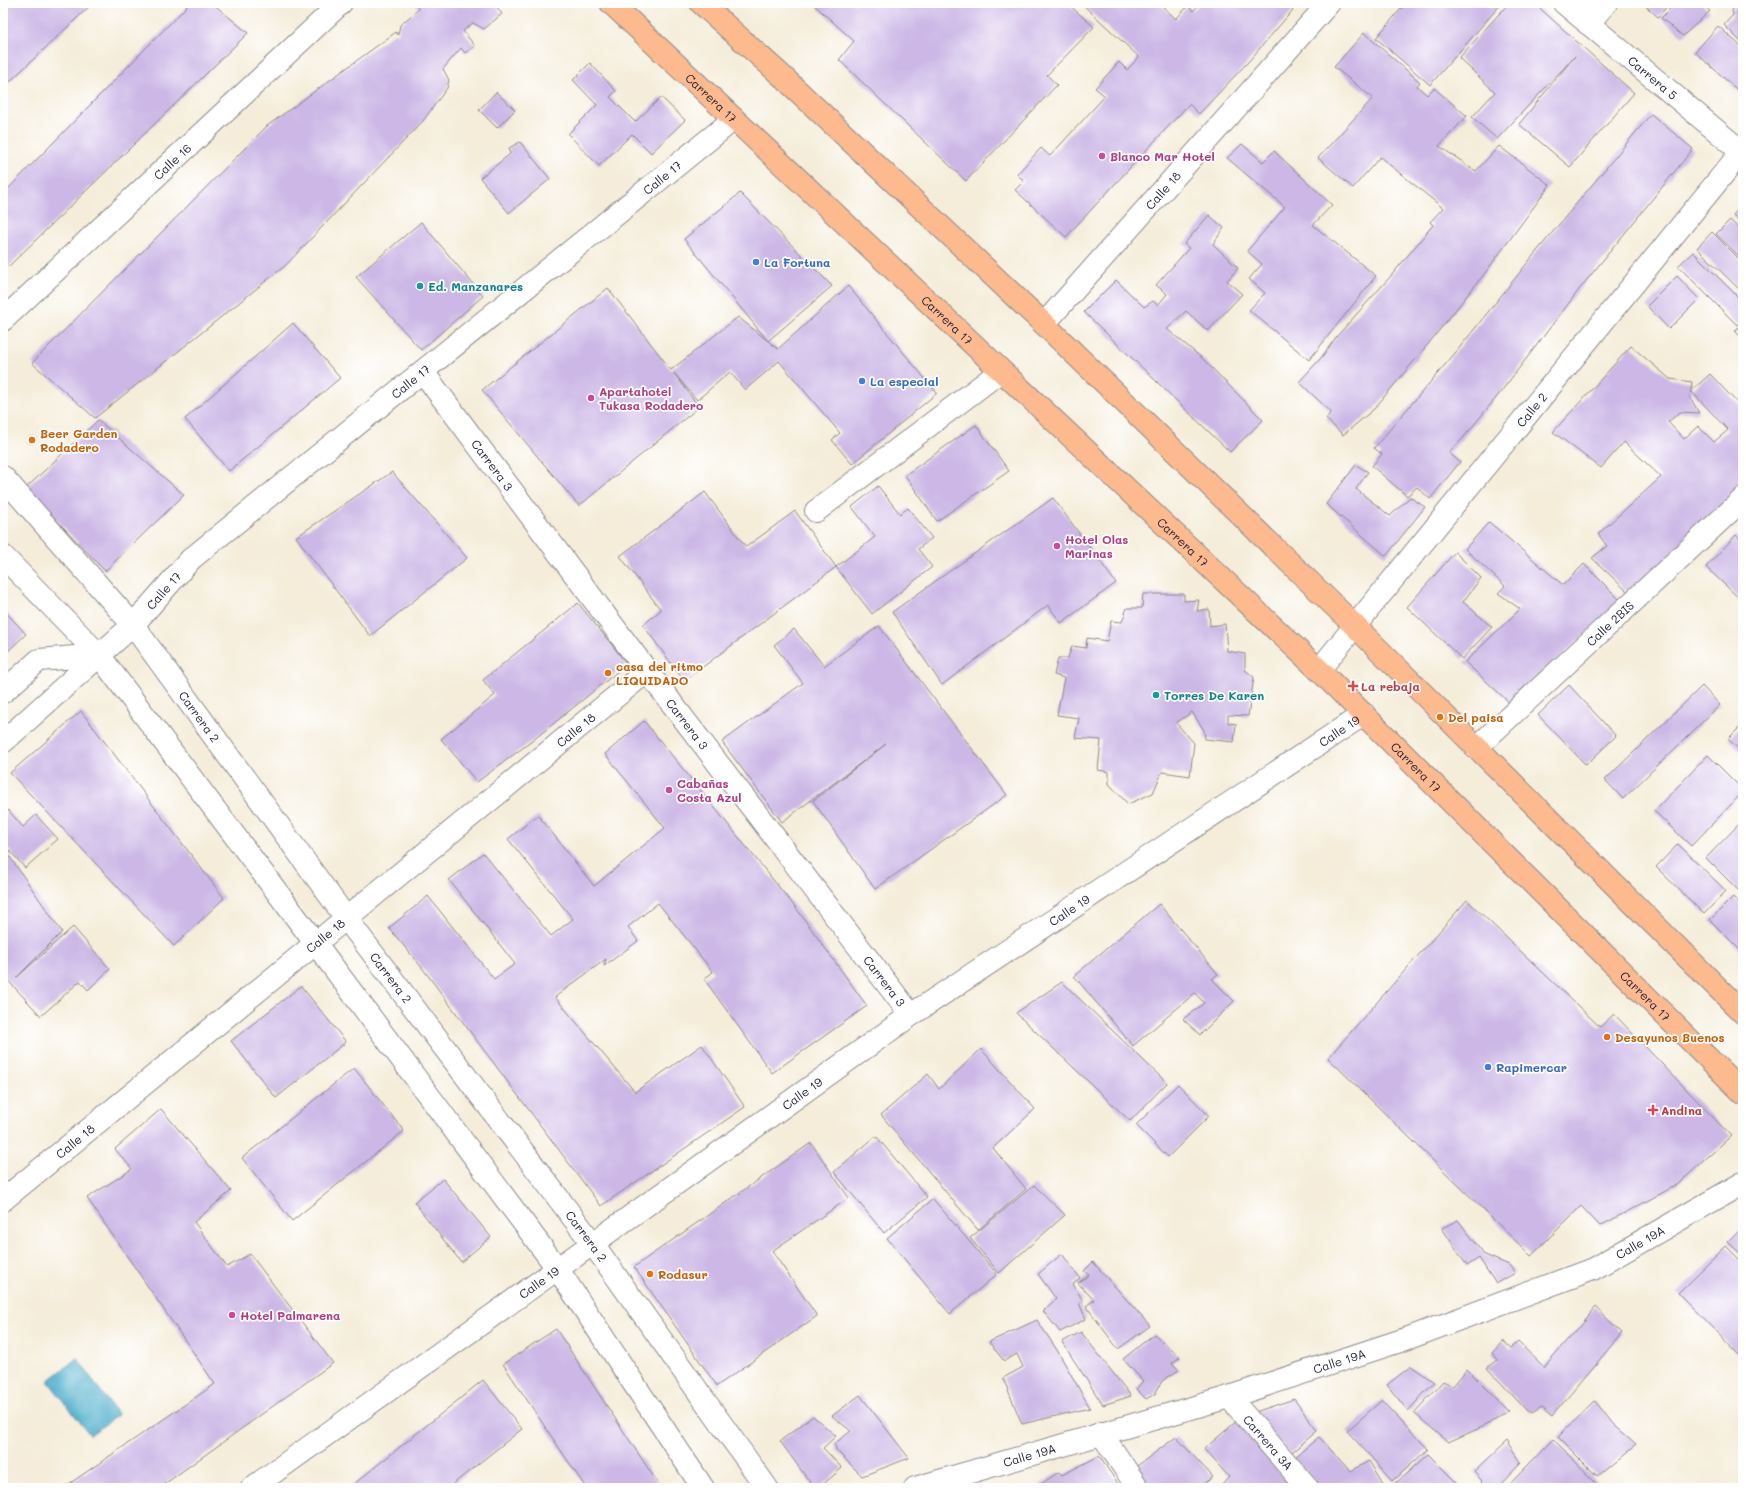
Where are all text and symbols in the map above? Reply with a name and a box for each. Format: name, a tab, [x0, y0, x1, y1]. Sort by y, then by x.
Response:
street label: Carrera 5	[1625, 52, 1681, 103]
street label: Carrera 17	[682, 70, 741, 126]
street label: Calle 16	[150, 140, 194, 183]
place label: Blanco Mar Hotel	[1110, 148, 1215, 164]
marker: Blanco Mar Hotel	[1097, 151, 1107, 161]
street label: Calle 17	[639, 157, 685, 198]
street label: Calle 18	[1142, 168, 1184, 213]
place label: La Fortuna	[764, 254, 830, 270]
marker: La Fortuna	[751, 257, 761, 267]
place label: Ed. Manzanares	[428, 278, 523, 294]
marker: Ed. Manzanares	[415, 281, 425, 291]
street label: Carrera 17	[918, 292, 977, 348]
street label: Calle 17	[388, 361, 433, 402]
place label: La especial	[870, 373, 938, 389]
marker: La especial	[857, 376, 867, 386]
place label: Apartahotel Tukasa Rodadero	[599, 383, 703, 413]
street label: Calle 2	[1512, 389, 1550, 430]
marker: Apartahotel Tukasa Rodadero	[586, 393, 596, 403]
place label: Beer Garden Rodadero	[40, 425, 118, 455]
marker: Beer Garden Rodadero	[27, 435, 37, 445]
street label: Carrera 3	[468, 436, 517, 494]
street label: Carrera 17	[1154, 514, 1212, 570]
place label: Hotel Olas Marinas	[1065, 531, 1128, 561]
marker: Hotel Olas Marinas	[1052, 541, 1062, 551]
street label: Calle 17	[142, 568, 185, 613]
street label: Calle 2BIS	[1583, 597, 1637, 649]
place label: casa del ritmo LIQUIDADO	[616, 658, 703, 688]
marker: casa del ritmo LIQUIDADO	[603, 668, 613, 678]
place label: La rebaja	[1361, 678, 1420, 694]
marker: La rebaja	[1348, 681, 1358, 691]
place label: Torres De Karen	[1164, 687, 1264, 703]
street label: Carrera 2	[175, 688, 223, 745]
marker: Torres De Karen	[1151, 690, 1161, 700]
street label: Carrera 3	[663, 695, 712, 752]
street label: Calle 18	[553, 709, 598, 750]
place label: Del paisa	[1448, 709, 1504, 725]
street label: Calle 19	[1315, 711, 1362, 750]
marker: Del paisa	[1435, 712, 1445, 722]
street label: Carrera 17	[1388, 738, 1445, 796]
place label: Cabañas Costa Azul	[677, 775, 742, 805]
marker: Cabañas Costa Azul	[664, 785, 674, 795]
street label: Calle 19	[1046, 891, 1093, 929]
street label: Calle 18	[302, 915, 348, 956]
street label: Carrera 2	[367, 949, 416, 1006]
street label: Carrera 3	[860, 952, 909, 1009]
street label: Carrera 17	[1617, 967, 1674, 1025]
place label: Desayunos Buenos	[1615, 1029, 1724, 1045]
marker: Desayunos Buenos	[1602, 1032, 1612, 1042]
place label: Rapimercar	[1496, 1059, 1567, 1075]
marker: Rapimercar	[1483, 1062, 1493, 1072]
street label: Calle 19	[779, 1073, 825, 1113]
place label: Andina	[1661, 1102, 1702, 1118]
marker: Andina	[1648, 1105, 1658, 1115]
street label: Calle 18	[52, 1120, 98, 1162]
street label: Carrera 2	[562, 1207, 611, 1265]
street label: Calle 19A	[1613, 1222, 1667, 1262]
street label: Calle 19	[515, 1262, 562, 1302]
place label: Rodasur	[658, 1266, 708, 1282]
marker: Rodasur	[645, 1269, 655, 1279]
place label: Hotel Palmarena	[240, 1307, 340, 1323]
marker: Hotel Palmarena	[227, 1310, 237, 1320]
street label: Calle 19A	[1311, 1345, 1368, 1377]
street label: Carrera 3A	[1240, 1411, 1297, 1473]
street label: Calle 19A	[1001, 1440, 1058, 1470]

